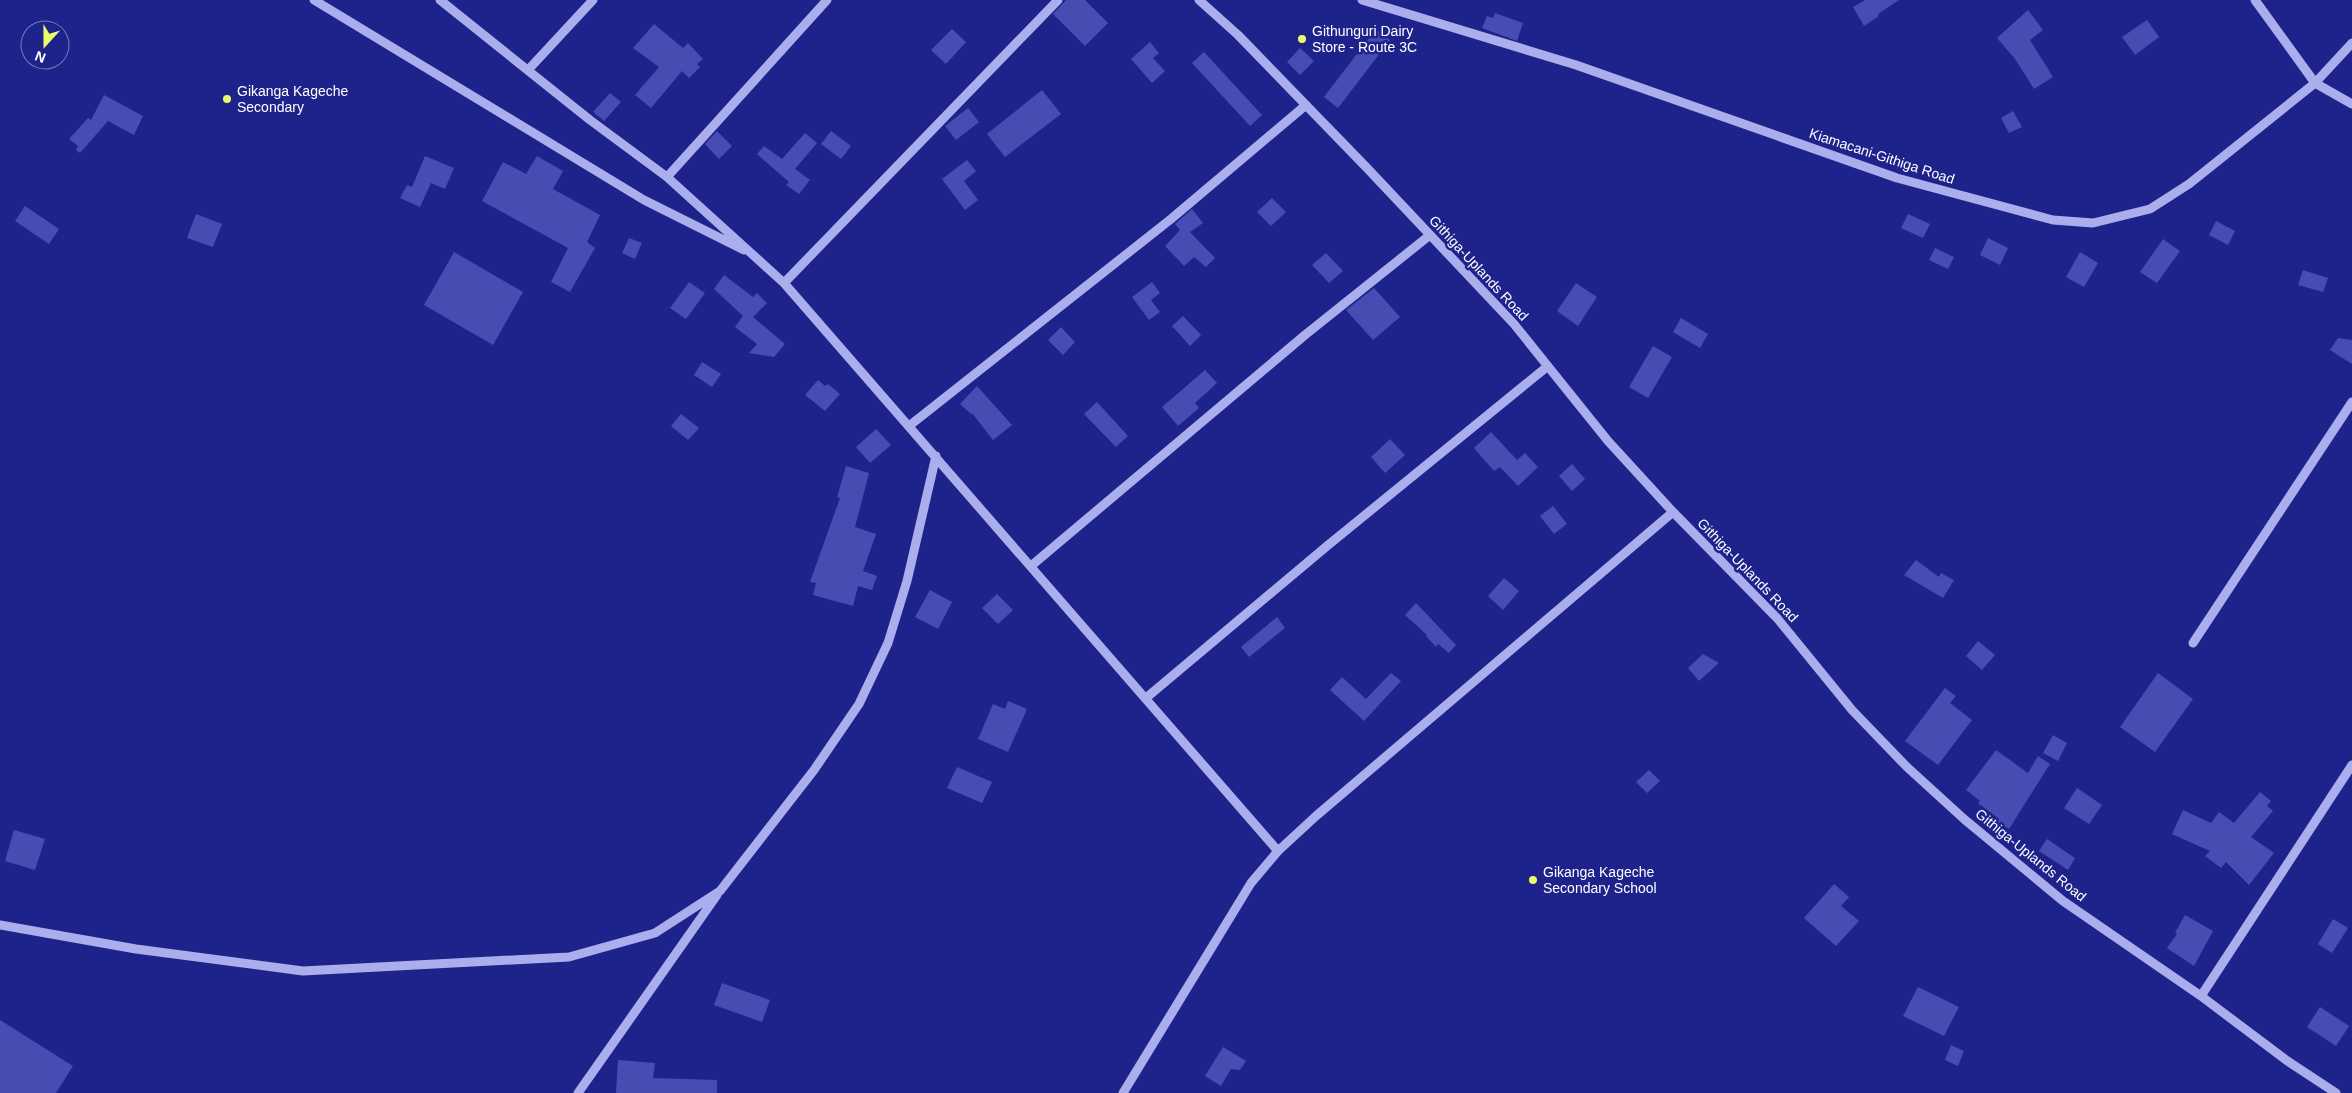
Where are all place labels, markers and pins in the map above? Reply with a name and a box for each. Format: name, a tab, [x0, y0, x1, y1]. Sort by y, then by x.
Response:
place label: Githunguri Dairy Store - Route 3C	[1312, 23, 1417, 55]
marker: Githunguri Dairy Store - Route 3C	[1296, 33, 1308, 45]
place label: Gikanga Kageche Secondary	[237, 83, 349, 115]
marker: Gikanga Kageche Secondary	[221, 93, 233, 105]
place label: Gikanga Kageche Secondary School	[1543, 864, 1657, 896]
marker: Gikanga Kageche Secondary School	[1527, 874, 1539, 886]

